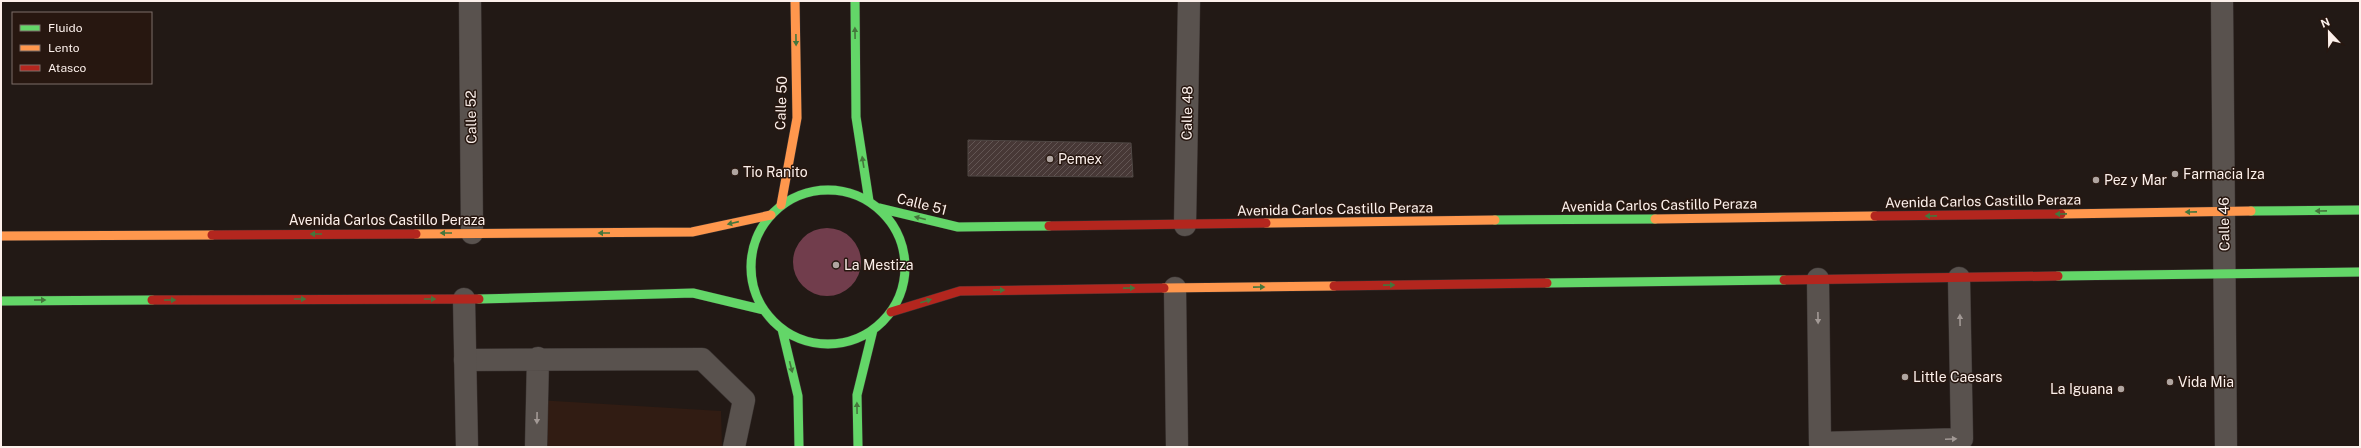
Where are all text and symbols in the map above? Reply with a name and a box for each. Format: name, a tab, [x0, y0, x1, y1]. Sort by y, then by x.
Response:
legend	[12, 12, 152, 84]
north arrow	[2309, 12, 2349, 52]
text: N	[2319, 16, 2331, 30]
text: Fluido	[48, 21, 83, 35]
one-way arrow	[852, 26, 858, 39]
one-way arrow	[793, 34, 799, 47]
text: Lento	[48, 41, 80, 55]
text: Atasco	[48, 61, 87, 75]
street label: Calle 50	[772, 76, 790, 130]
street label: Calle 48	[1179, 86, 1195, 140]
street label: Calle 52	[463, 90, 479, 144]
place label: Pemex	[1058, 151, 1102, 167]
marker: Pemex	[1045, 154, 1055, 164]
one-way arrow	[860, 156, 866, 168]
place label: Tio Ranito	[743, 164, 808, 180]
place label: Farmacia Iza	[2183, 166, 2265, 182]
marker: Tio Ranito	[730, 167, 740, 177]
marker: Farmacia Iza	[2170, 169, 2180, 179]
place label: Pez y Mar	[2104, 172, 2167, 188]
marker: Pez y Mar	[2091, 175, 2101, 185]
street label: Calle 51	[895, 190, 949, 218]
street label: Avenida Carlos Castillo Peraza	[1885, 191, 2081, 211]
street label: Avenida Carlos Castillo Peraza	[1561, 195, 1757, 215]
street label: Calle 46	[2216, 197, 2232, 251]
street label: Avenida Carlos Castillo Peraza	[1237, 199, 1433, 219]
one-way arrow	[2314, 208, 2327, 214]
one-way arrow	[2184, 209, 2197, 215]
one-way arrow	[2054, 211, 2067, 217]
street label: Avenida Carlos Castillo Peraza	[289, 212, 485, 228]
one-way arrow	[1925, 212, 1937, 219]
one-way arrow	[914, 215, 926, 221]
one-way arrow	[727, 221, 739, 227]
one-way arrow	[439, 230, 452, 236]
one-way arrow	[597, 230, 610, 236]
one-way arrow	[309, 231, 322, 237]
place label: La Mestiza	[844, 257, 914, 273]
marker: La Mestiza	[831, 260, 841, 270]
one-way arrow	[1383, 282, 1396, 288]
one-way arrow	[1253, 283, 1265, 290]
one-way arrow	[1123, 285, 1136, 291]
one-way arrow	[993, 287, 1006, 293]
one-way arrow	[294, 296, 307, 302]
one-way arrow	[424, 296, 437, 302]
one-way arrow	[34, 297, 46, 304]
one-way arrow	[164, 297, 177, 303]
one-way arrow	[920, 298, 932, 304]
one-way arrow	[1815, 312, 1821, 325]
one-way arrow	[1957, 313, 1963, 326]
one-way arrow	[789, 361, 795, 373]
place label: Little Caesars	[1913, 369, 2002, 385]
marker: Little Caesars	[1900, 372, 1910, 382]
place label: Vida Mia	[2178, 374, 2234, 390]
marker: Vida Mia	[2165, 377, 2175, 387]
place label: La Iguana	[2050, 381, 2113, 397]
marker: La Iguana	[2116, 384, 2126, 394]
one-way arrow	[854, 401, 860, 414]
one-way arrow	[534, 412, 540, 425]
one-way arrow	[1945, 436, 1957, 443]

